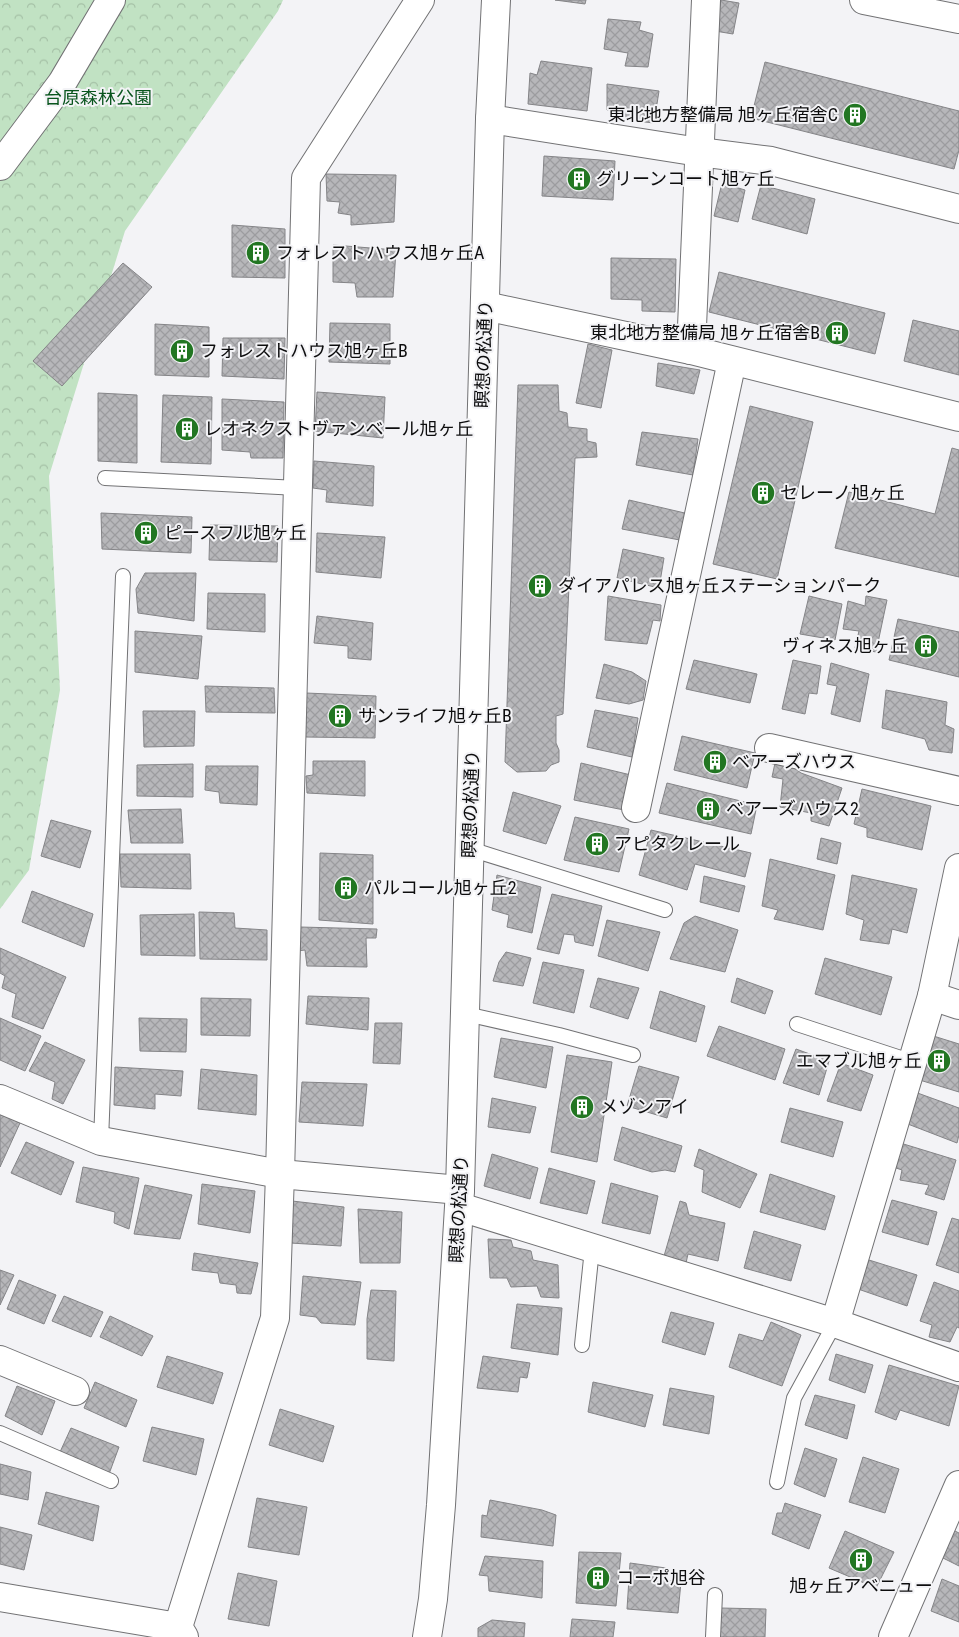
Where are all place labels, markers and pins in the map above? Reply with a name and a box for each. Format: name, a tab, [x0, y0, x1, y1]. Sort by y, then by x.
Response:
building icon: 東北地方整備局 旭ヶ丘宿舎C	[842, 102, 868, 128]
place label: 東北地方整備局 旭ヶ丘宿舎C	[608, 104, 838, 125]
building icon: グリーンコート旭ヶ丘	[566, 166, 592, 192]
place label: グリーンコート旭ヶ丘	[596, 168, 775, 189]
building icon: フォレストハウス旭ヶ丘A	[245, 240, 271, 266]
place label: フォレストハウス旭ヶ丘A	[276, 242, 485, 263]
building icon: 東北地方整備局 旭ヶ丘宿舎B	[824, 320, 850, 346]
place label: 東北地方整備局 旭ヶ丘宿舎B	[590, 322, 820, 343]
building icon: フォレストハウス旭ヶ丘B	[169, 338, 195, 364]
place label: フォレストハウス旭ヶ丘B	[200, 340, 408, 361]
building icon: レオネクストヴァンベール旭ヶ丘	[174, 416, 200, 442]
place label: レオネクストヴァンベール旭ヶ丘	[204, 418, 473, 439]
building icon: セレーノ旭ヶ丘	[750, 480, 776, 506]
place label: セレーノ旭ヶ丘	[780, 482, 905, 503]
building icon: ピースフル旭ヶ丘	[133, 520, 159, 546]
place label: ピースフル旭ヶ丘	[164, 522, 307, 543]
building icon: ダイアパレス旭ヶ丘ステーションパーク	[527, 573, 553, 599]
place label: ダイアパレス旭ヶ丘ステーションパーク	[558, 575, 881, 596]
building icon: ヴィネス旭ヶ丘	[913, 633, 939, 659]
place label: ヴィネス旭ヶ丘	[782, 635, 908, 656]
building icon: サンライフ旭ヶ丘B	[327, 703, 353, 729]
place label: サンライフ旭ヶ丘B	[358, 705, 512, 726]
building icon: ベアーズハウス	[702, 749, 728, 775]
place label: ベアーズハウス	[732, 751, 856, 772]
building icon: ベアーズハウス2	[695, 796, 721, 822]
place label: ベアーズハウス2	[726, 798, 859, 819]
building icon: アピタクレール	[584, 831, 610, 857]
place label: アピタクレール	[614, 833, 740, 854]
building icon: パルコール旭ヶ丘2	[333, 875, 359, 901]
place label: パルコール旭ヶ丘2	[364, 877, 517, 898]
building icon: エマブル旭ヶ丘	[926, 1048, 952, 1074]
place label: エマブル旭ヶ丘	[796, 1050, 922, 1071]
building icon: メゾンアイ	[569, 1094, 595, 1120]
place label: メゾンアイ	[600, 1096, 689, 1117]
building icon: 旭ヶ丘アベニュー	[848, 1547, 874, 1573]
building icon: コーポ旭谷	[585, 1565, 611, 1591]
place label: コーポ旭谷	[616, 1567, 706, 1588]
place label: 旭ヶ丘アベニュー	[789, 1575, 933, 1596]

